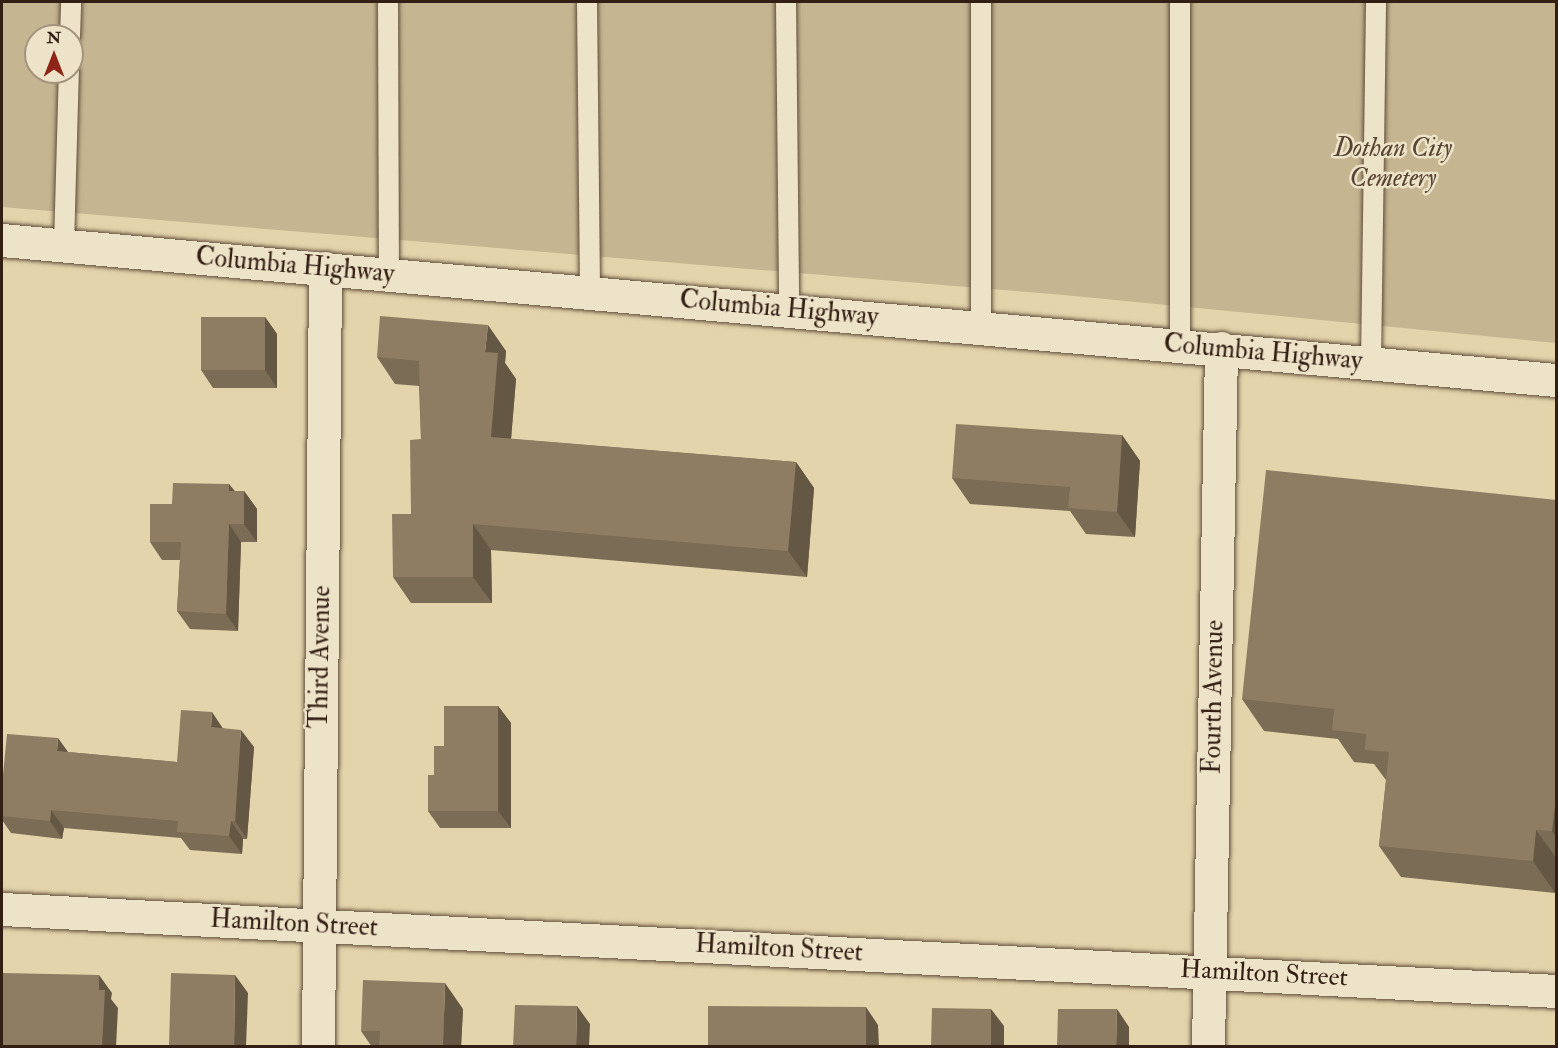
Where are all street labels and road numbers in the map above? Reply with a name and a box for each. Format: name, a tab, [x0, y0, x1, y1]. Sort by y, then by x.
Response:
street label: Columbia Highway	[194, 242, 396, 290]
street label: Columbia Highway	[678, 285, 880, 333]
street label: Columbia Highway	[1162, 329, 1364, 377]
street label: Third Avenue	[304, 585, 338, 729]
street label: Fourth Avenue	[1197, 620, 1231, 774]
street label: Hamilton Street	[209, 904, 379, 944]
street label: Hamilton Street	[694, 929, 864, 969]
street label: Hamilton Street	[1179, 954, 1349, 994]

